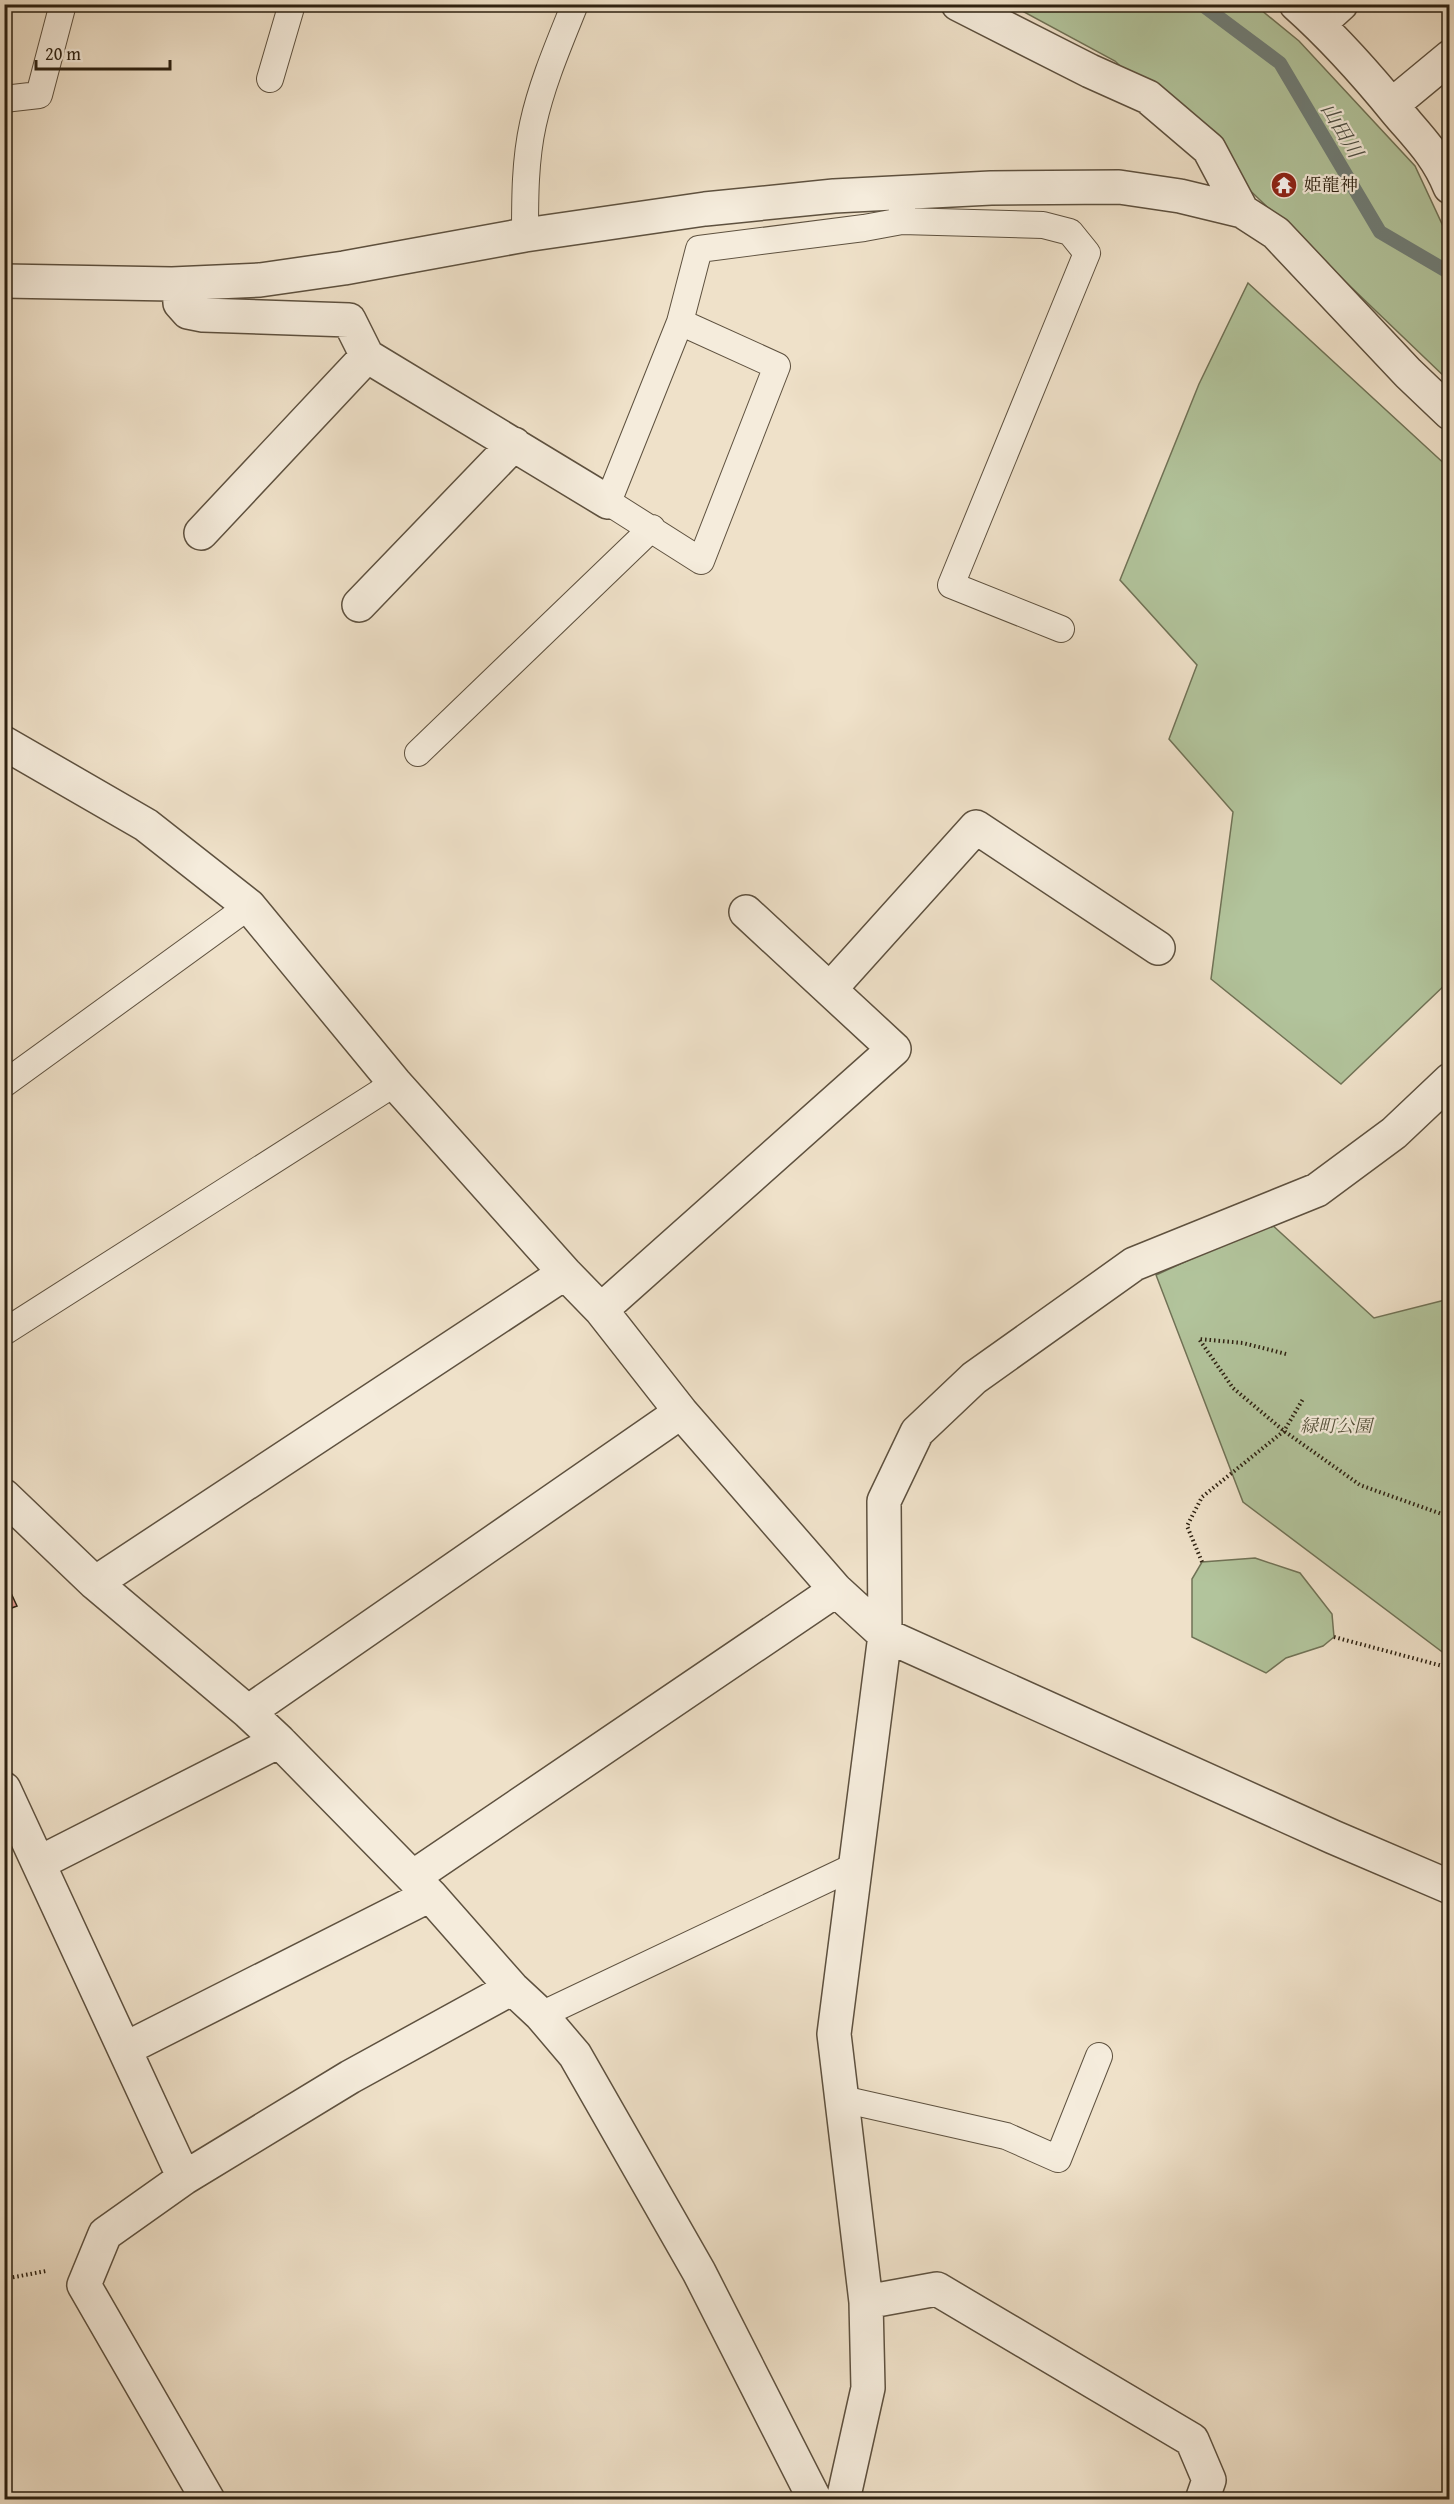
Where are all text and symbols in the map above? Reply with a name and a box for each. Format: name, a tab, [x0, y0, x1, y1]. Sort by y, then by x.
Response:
scale bar	[36, 33, 170, 71]
text: 20 m	[45, 40, 81, 67]
water label: 山田川	[1315, 97, 1371, 165]
temple icon: 姫龍神	[1269, 170, 1299, 200]
place label: 姫龍神	[1304, 171, 1358, 198]
park label: 緑町公園	[1300, 1412, 1375, 1439]

